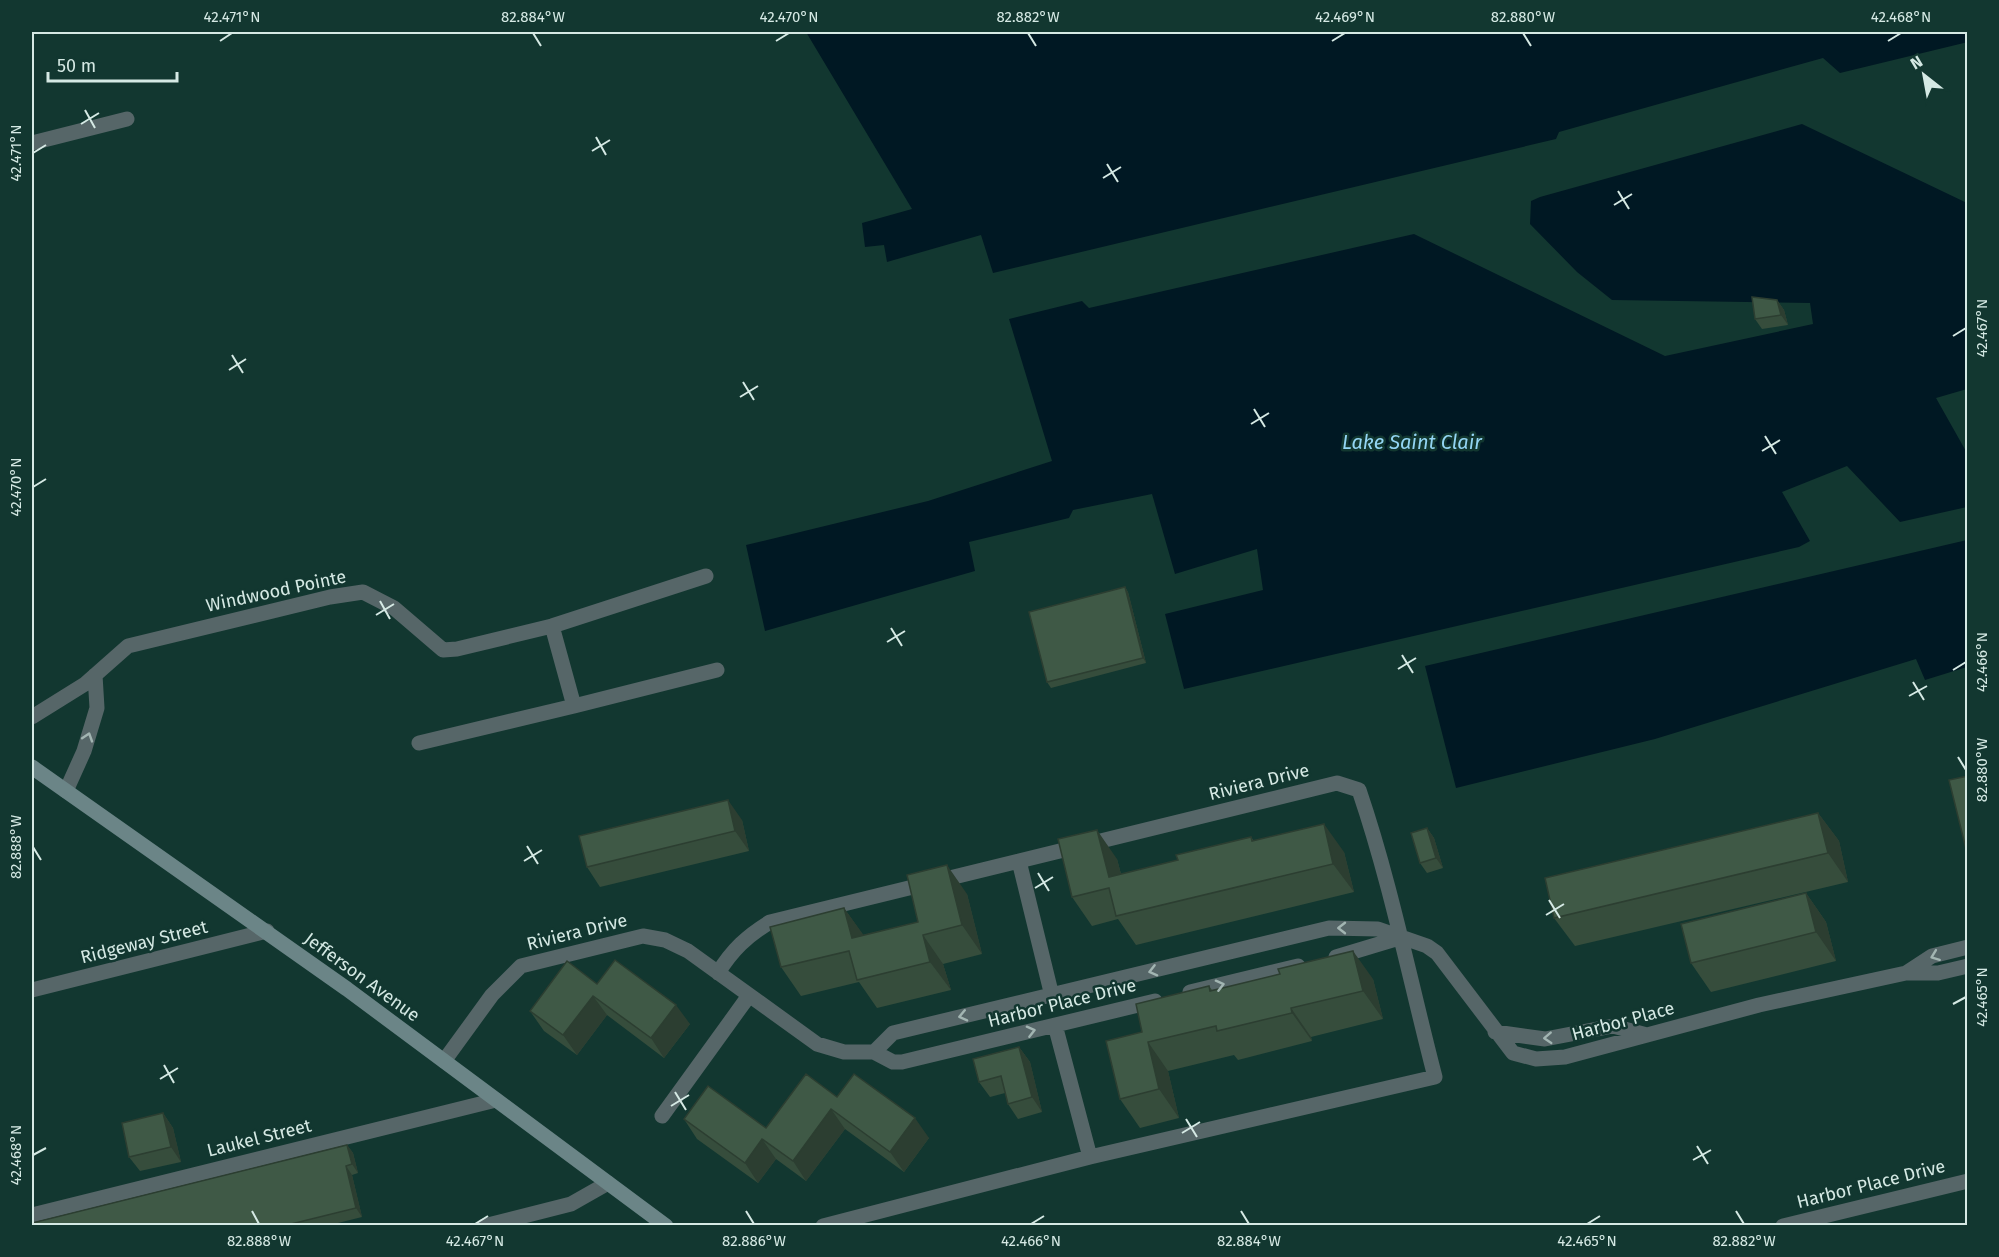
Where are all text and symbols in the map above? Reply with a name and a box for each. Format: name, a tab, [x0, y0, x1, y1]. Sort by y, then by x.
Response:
text: 42.471°N	[204, 8, 260, 26]
text: 82.884°W	[501, 8, 566, 26]
text: 42.470°N	[760, 8, 818, 26]
text: 82.882°W	[996, 8, 1060, 26]
text: 42.469°N	[1315, 8, 1375, 26]
text: 82.880°W	[1491, 8, 1556, 26]
text: 42.468°N	[1871, 8, 1931, 26]
scale bar	[48, 45, 177, 83]
north arrow	[1894, 45, 1954, 105]
text: N	[1907, 52, 1926, 73]
text: 50 m	[57, 55, 96, 77]
text: 42.471°N	[7, 125, 25, 181]
text: 42.467°N	[1973, 299, 1991, 357]
water label: Lake Saint Clair	[1342, 430, 1483, 454]
text: 42.470°N	[7, 458, 25, 516]
street label: Windwood Pointe	[204, 565, 348, 617]
text: 42.466°N	[1973, 632, 1991, 692]
one-way arrow	[81, 732, 93, 743]
text: 82.880°W	[1973, 737, 1991, 802]
street label: Riviera Drive	[1206, 759, 1312, 805]
text: 82.888°W	[7, 814, 25, 879]
street label: Riviera Drive	[524, 909, 630, 955]
street label: Ridgeway Street	[78, 915, 210, 968]
one-way arrow	[1338, 922, 1347, 934]
street label: Jefferson Avenue	[300, 928, 424, 1026]
one-way arrow	[1930, 949, 1941, 962]
one-way arrow	[1148, 964, 1158, 977]
text: 42.465°N	[1973, 967, 1991, 1027]
street label: Harbor Place Drive	[985, 974, 1139, 1032]
one-way arrow	[1215, 979, 1225, 992]
street label: Harbor Place	[1569, 997, 1677, 1045]
one-way arrow	[958, 1009, 968, 1022]
one-way arrow	[1026, 1025, 1036, 1038]
one-way arrow	[1543, 1032, 1552, 1045]
street label: Laukel Street	[205, 1114, 314, 1162]
text: 42.468°N	[7, 1125, 25, 1185]
street label: Harbor Place Drive	[1794, 1155, 1948, 1213]
text: 82.888°W	[227, 1232, 292, 1250]
text: 42.467°N	[446, 1232, 504, 1250]
text: 82.886°W	[722, 1232, 786, 1250]
text: 42.466°N	[1001, 1232, 1061, 1250]
text: 82.884°W	[1217, 1232, 1282, 1250]
text: 42.465°N	[1557, 1232, 1617, 1250]
text: 82.882°W	[1712, 1232, 1776, 1250]

